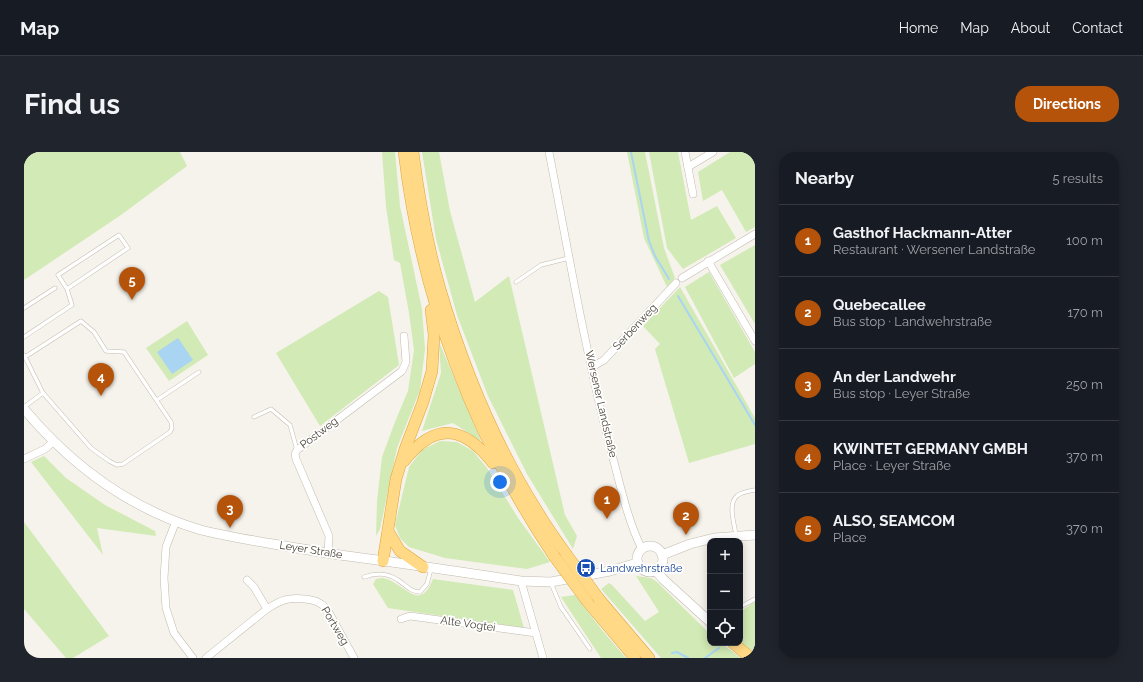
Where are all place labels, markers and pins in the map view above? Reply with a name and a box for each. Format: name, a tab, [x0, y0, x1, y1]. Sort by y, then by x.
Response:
pin: 5	[119, 267, 145, 300]
pin: 4	[88, 363, 114, 396]
pin: 1	[594, 486, 620, 519]
pin: 3	[217, 495, 243, 528]
pin: 2	[673, 502, 699, 535]
bus stop icon: Landwehrstraße	[575, 557, 597, 579]
place label: Landwehrstraße	[600, 562, 683, 575]

